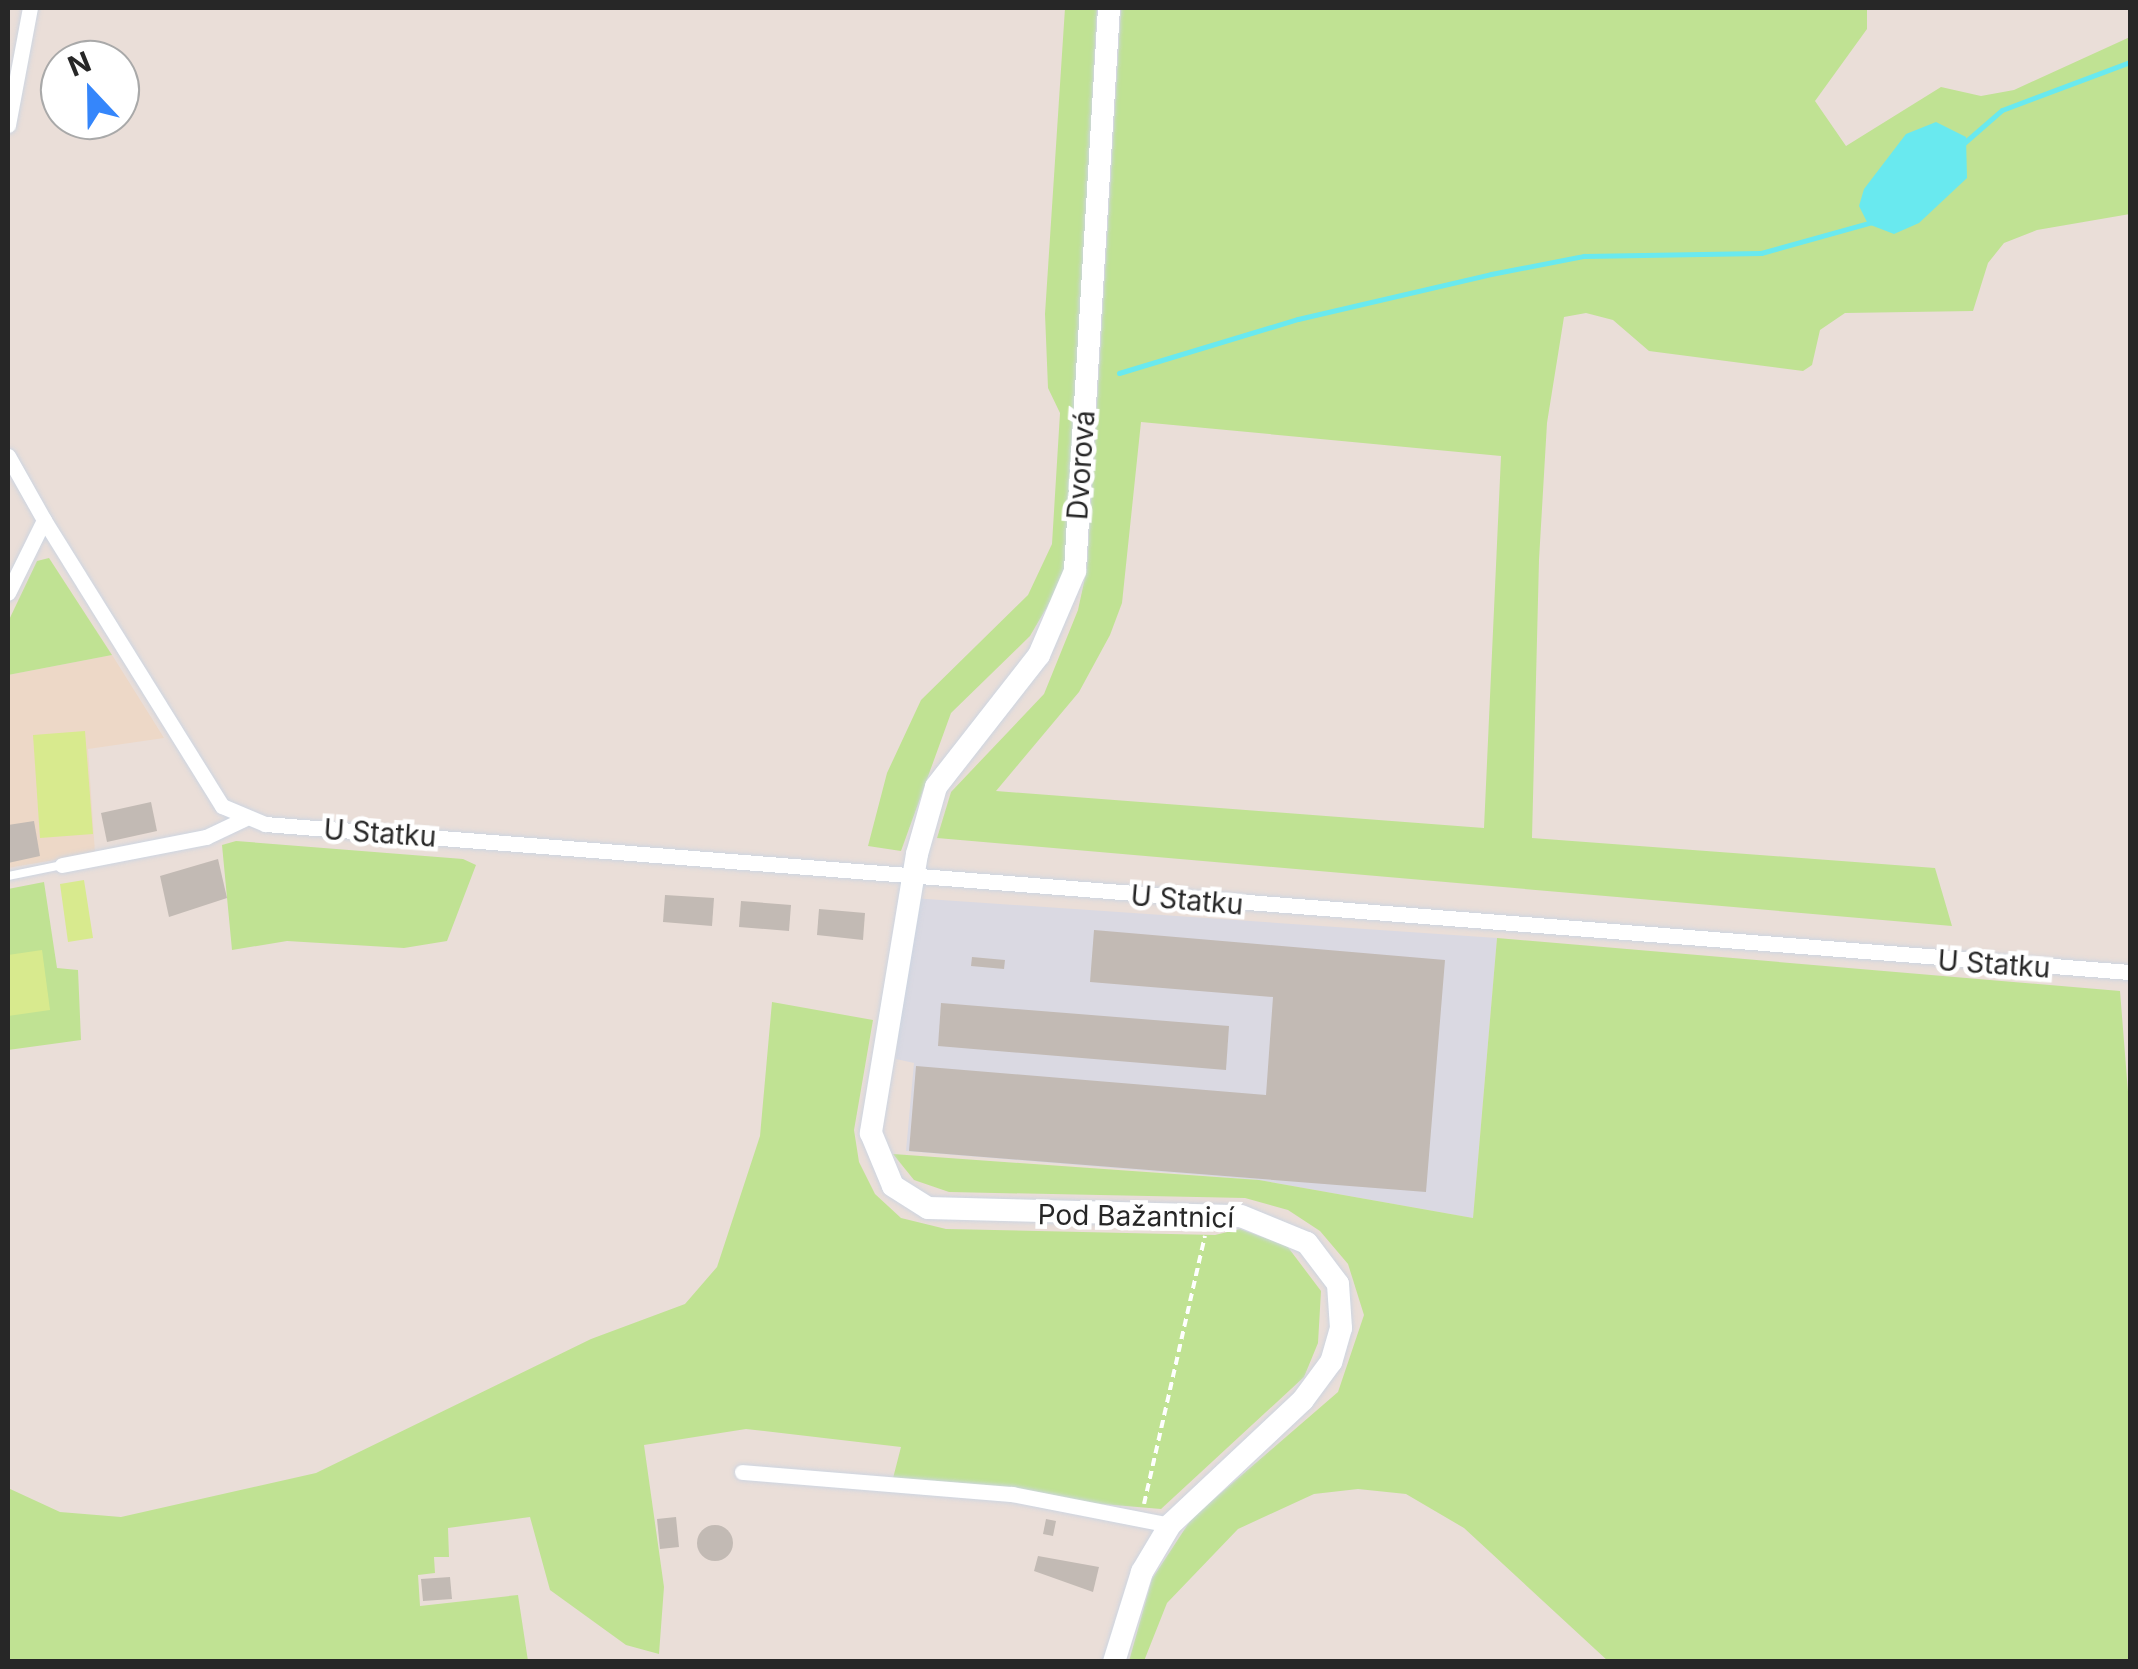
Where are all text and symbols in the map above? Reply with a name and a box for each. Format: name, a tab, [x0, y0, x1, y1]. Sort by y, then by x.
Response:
north arrow	[40, 40, 140, 140]
text: N	[63, 44, 96, 84]
street label: Dvorová	[1060, 409, 1102, 521]
street label: U Statku	[323, 812, 437, 854]
street label: U Statku	[1129, 878, 1245, 922]
street label: U Statku	[1937, 943, 2051, 985]
street label: Pod Bažantnicí	[1037, 1197, 1235, 1235]

